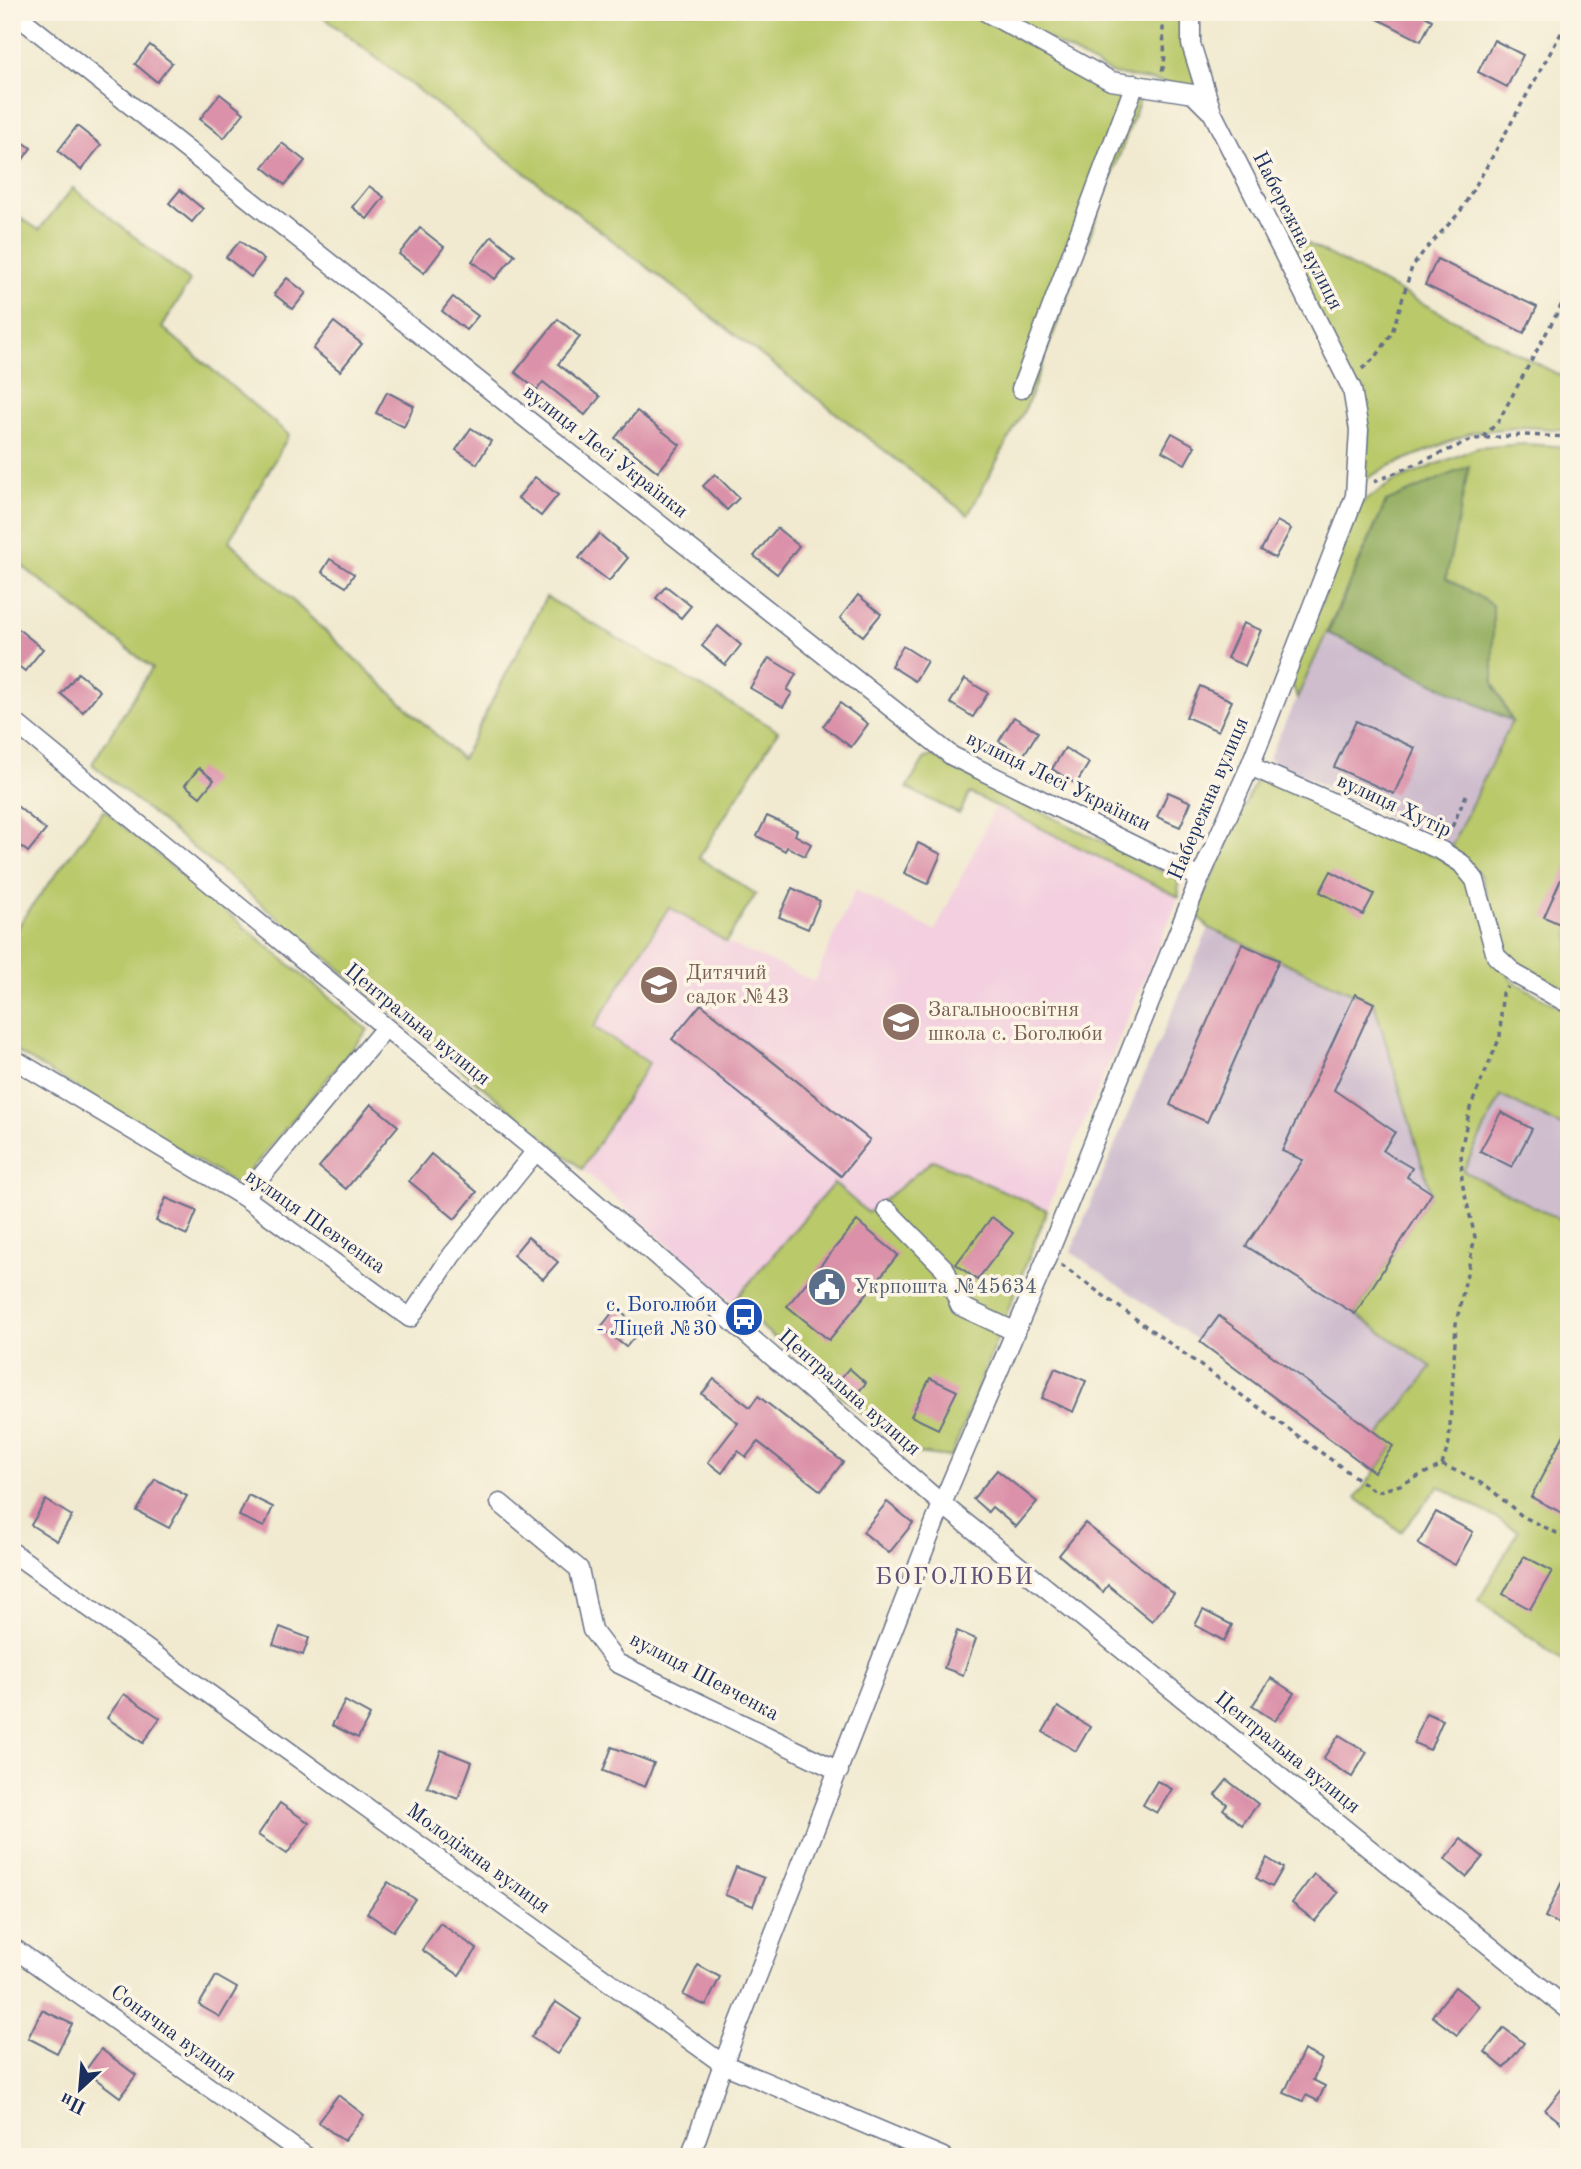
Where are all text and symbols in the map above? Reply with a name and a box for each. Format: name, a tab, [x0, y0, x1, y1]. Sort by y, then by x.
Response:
street label: Набережна вулиця	[1248, 148, 1346, 314]
street label: вулиця Лесі Українки	[519, 381, 691, 523]
street label: Набережна вулиця	[1165, 714, 1253, 884]
street label: вулиця Лесі Українки	[962, 728, 1154, 836]
street label: вулиця Хутір	[1334, 770, 1454, 842]
street label: Центральна вулиця	[340, 960, 494, 1090]
place label: Дитячий садок №43	[686, 963, 789, 1008]
school or university icon: Дитячий садок №43	[638, 964, 680, 1006]
place label: Загальноосвітня школа с. Боголюби	[928, 1000, 1103, 1045]
school or university icon: Загальноосвітня школа с. Боголюби	[880, 1001, 922, 1043]
street label: вулиця Шевченка	[241, 1166, 389, 1278]
public building icon: Укрпошта №45634	[806, 1266, 848, 1308]
place label: Укрпошта №45634	[854, 1277, 1037, 1298]
place label: с. Боголюби - Ліцей №30	[596, 1295, 717, 1340]
bus stop icon: с. Боголюби - Ліцей №30	[723, 1296, 765, 1338]
street label: Центральна вулиця	[774, 1326, 924, 1460]
district label: БОГОЛЮБИ	[875, 1566, 1035, 1590]
street label: вулиця Шевченка	[626, 1629, 782, 1725]
street label: Центральна вулиця	[1210, 1688, 1364, 1818]
street label: Молодіжна вулиця	[402, 1800, 554, 1918]
street label: Сонячна вулиця	[106, 1982, 240, 2086]
north arrow	[46, 2054, 116, 2124]
text: Пн	[58, 2088, 90, 2116]

